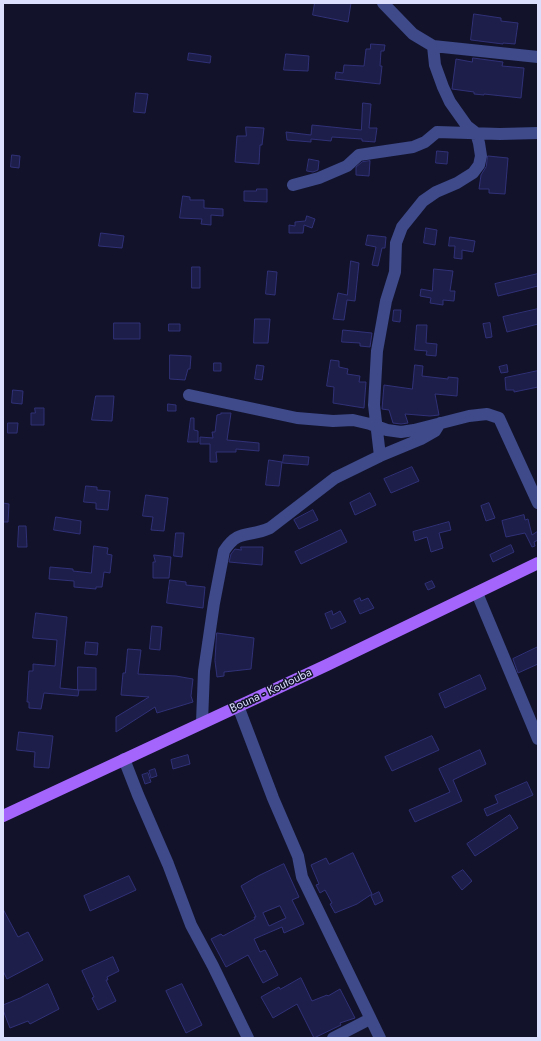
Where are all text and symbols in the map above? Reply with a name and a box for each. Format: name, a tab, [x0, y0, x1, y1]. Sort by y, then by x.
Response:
street label: Bouna - Koutouba	[228, 666, 314, 716]

